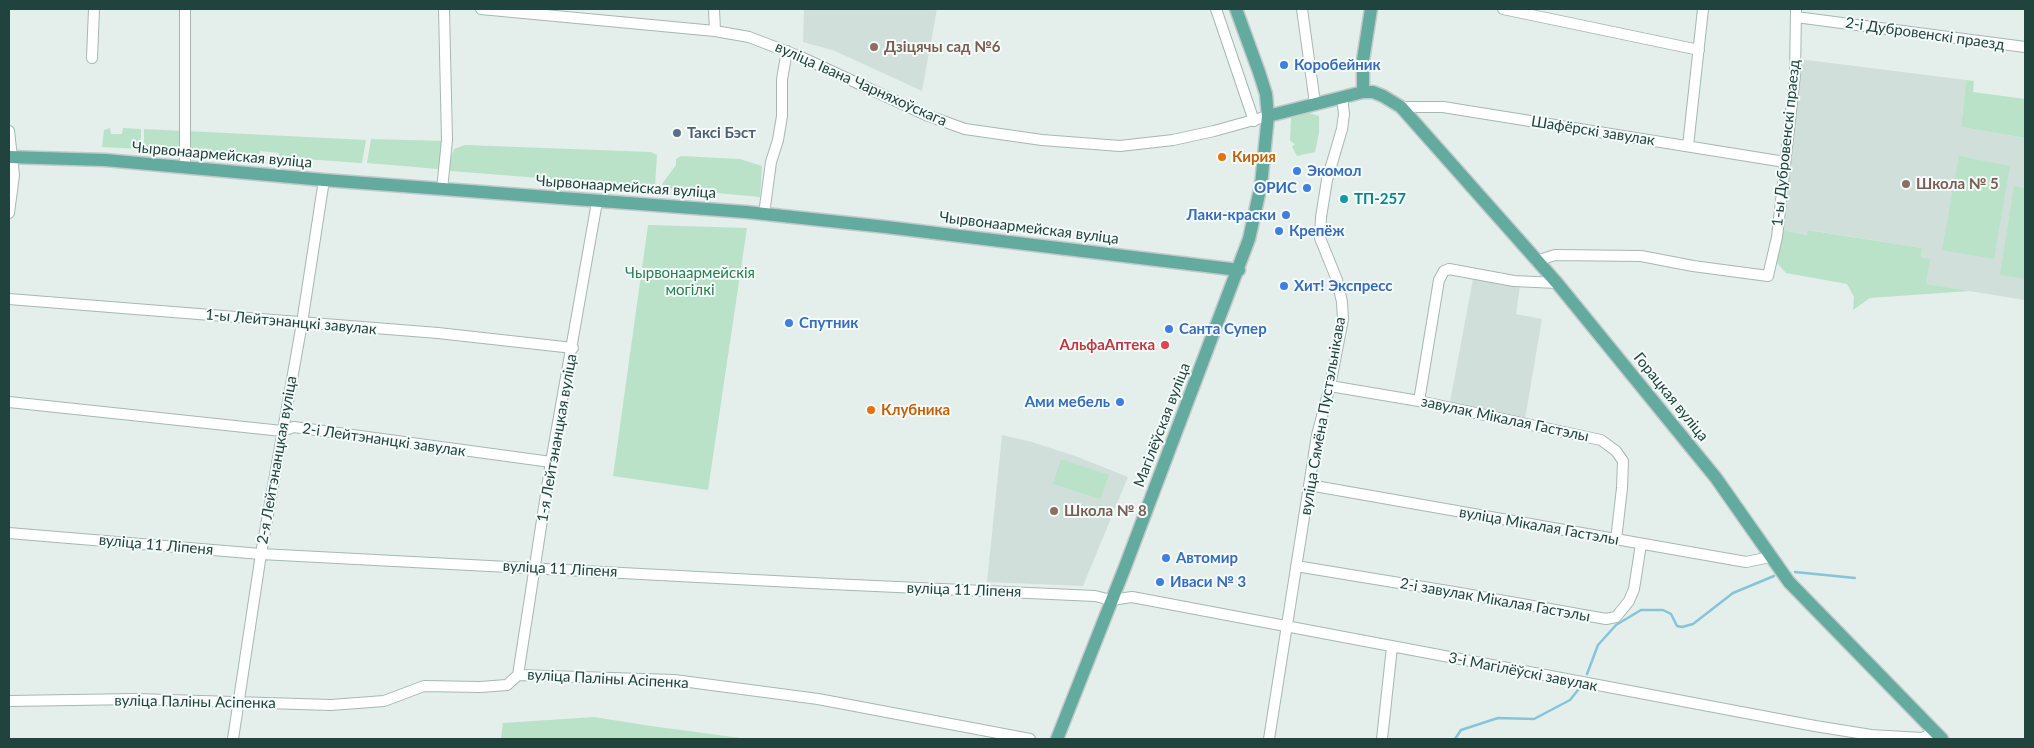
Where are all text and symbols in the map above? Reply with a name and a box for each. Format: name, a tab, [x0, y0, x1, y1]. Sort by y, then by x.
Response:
street label: 2-і Дубровенскі праезд	[1844, 14, 2006, 54]
street label: вуліца Івана Чарняхоўскага	[772, 38, 950, 130]
place label: Дзіцячы сад №6	[884, 38, 1001, 56]
marker: Дзіцячы сад №6	[868, 41, 880, 53]
place label: Коробейник	[1294, 56, 1381, 74]
marker: Коробейник	[1278, 59, 1290, 71]
street label: 1-ы Дубровенскі праезд	[1768, 59, 1804, 227]
street label: Шафёрскі завулак	[1530, 112, 1656, 150]
place label: Таксі Бэст	[687, 124, 756, 142]
marker: Таксі Бэст	[671, 127, 683, 139]
street label: Чырвонаармейская вуліца	[131, 138, 313, 172]
place label: Кирия	[1232, 148, 1276, 166]
marker: Кирия	[1216, 151, 1228, 163]
place label: Экомол	[1307, 162, 1362, 180]
marker: Экомол	[1291, 165, 1303, 177]
street label: Чырвонаармейская вуліца	[535, 172, 717, 202]
place label: Школа № 5	[1916, 175, 1999, 193]
marker: Школа № 5	[1900, 178, 1912, 190]
place label: ОРИС	[1254, 179, 1297, 197]
marker: ОРИС	[1301, 182, 1313, 194]
place label: ТП-257	[1354, 190, 1406, 208]
marker: ТП-257	[1338, 193, 1350, 205]
place label: Лаки-краски	[1187, 206, 1276, 224]
street label: Чырвонаармейская вуліца	[938, 208, 1120, 248]
marker: Лаки-краски	[1280, 209, 1292, 221]
place label: Крепёж	[1289, 222, 1345, 240]
marker: Крепёж	[1273, 225, 1285, 237]
park label: Чырвонаармейскія могілкі	[625, 264, 755, 299]
place label: Хит! Экспресс	[1294, 277, 1393, 295]
marker: Хит! Экспресс	[1278, 280, 1290, 292]
street label: 1-ы Лейтэнанцкі завулак	[205, 306, 377, 338]
place label: Спутник	[799, 314, 858, 332]
street label: вуліца Сямёна Пустэльнікава	[1297, 316, 1349, 516]
marker: Спутник	[783, 317, 795, 329]
place label: Санта Супер	[1179, 320, 1267, 338]
marker: Санта Супер	[1163, 323, 1175, 335]
place label: АльфаАптека	[1059, 336, 1155, 354]
marker: АльфаАптека	[1159, 339, 1171, 351]
street label: Горацкая вуліца	[1630, 349, 1712, 445]
street label: 1-я Лейтэнанцкая вуліца	[533, 352, 581, 524]
street label: Магілёўская вуліца	[1130, 360, 1194, 490]
street label: 2-я Лейтэнанцкая вуліца	[253, 374, 301, 546]
street label: завулак Мікалая Гастэлы	[1419, 392, 1591, 446]
place label: Ами мебель	[1025, 393, 1110, 411]
marker: Ами мебель	[1114, 396, 1126, 408]
place label: Клубника	[881, 401, 950, 419]
marker: Клубника	[865, 404, 877, 416]
street label: 2-і Лейтэнанцкі завулак	[301, 420, 467, 460]
place label: Школа № 8	[1064, 502, 1147, 520]
street label: вуліца Мікалая Гастэлы	[1458, 503, 1620, 549]
marker: Школа № 8	[1048, 505, 1060, 517]
street label: вуліца 11 Ліпеня	[98, 531, 214, 559]
place label: Автомир	[1176, 549, 1238, 567]
marker: Автомир	[1160, 552, 1172, 564]
street label: вуліца 11 Ліпеня	[502, 557, 618, 581]
place label: Иваси № 3	[1170, 573, 1246, 591]
street label: 2-і завулак Мікалая Гастэлы	[1399, 574, 1591, 626]
marker: Иваси № 3	[1154, 576, 1166, 588]
street label: вуліца 11 Ліпеня	[906, 579, 1022, 601]
street label: 3-і Магілёўскі завулак	[1447, 649, 1599, 695]
street label: вуліца Паліны Асіпенка	[527, 666, 689, 692]
street label: вуліца Паліны Асіпенка	[114, 692, 276, 712]

